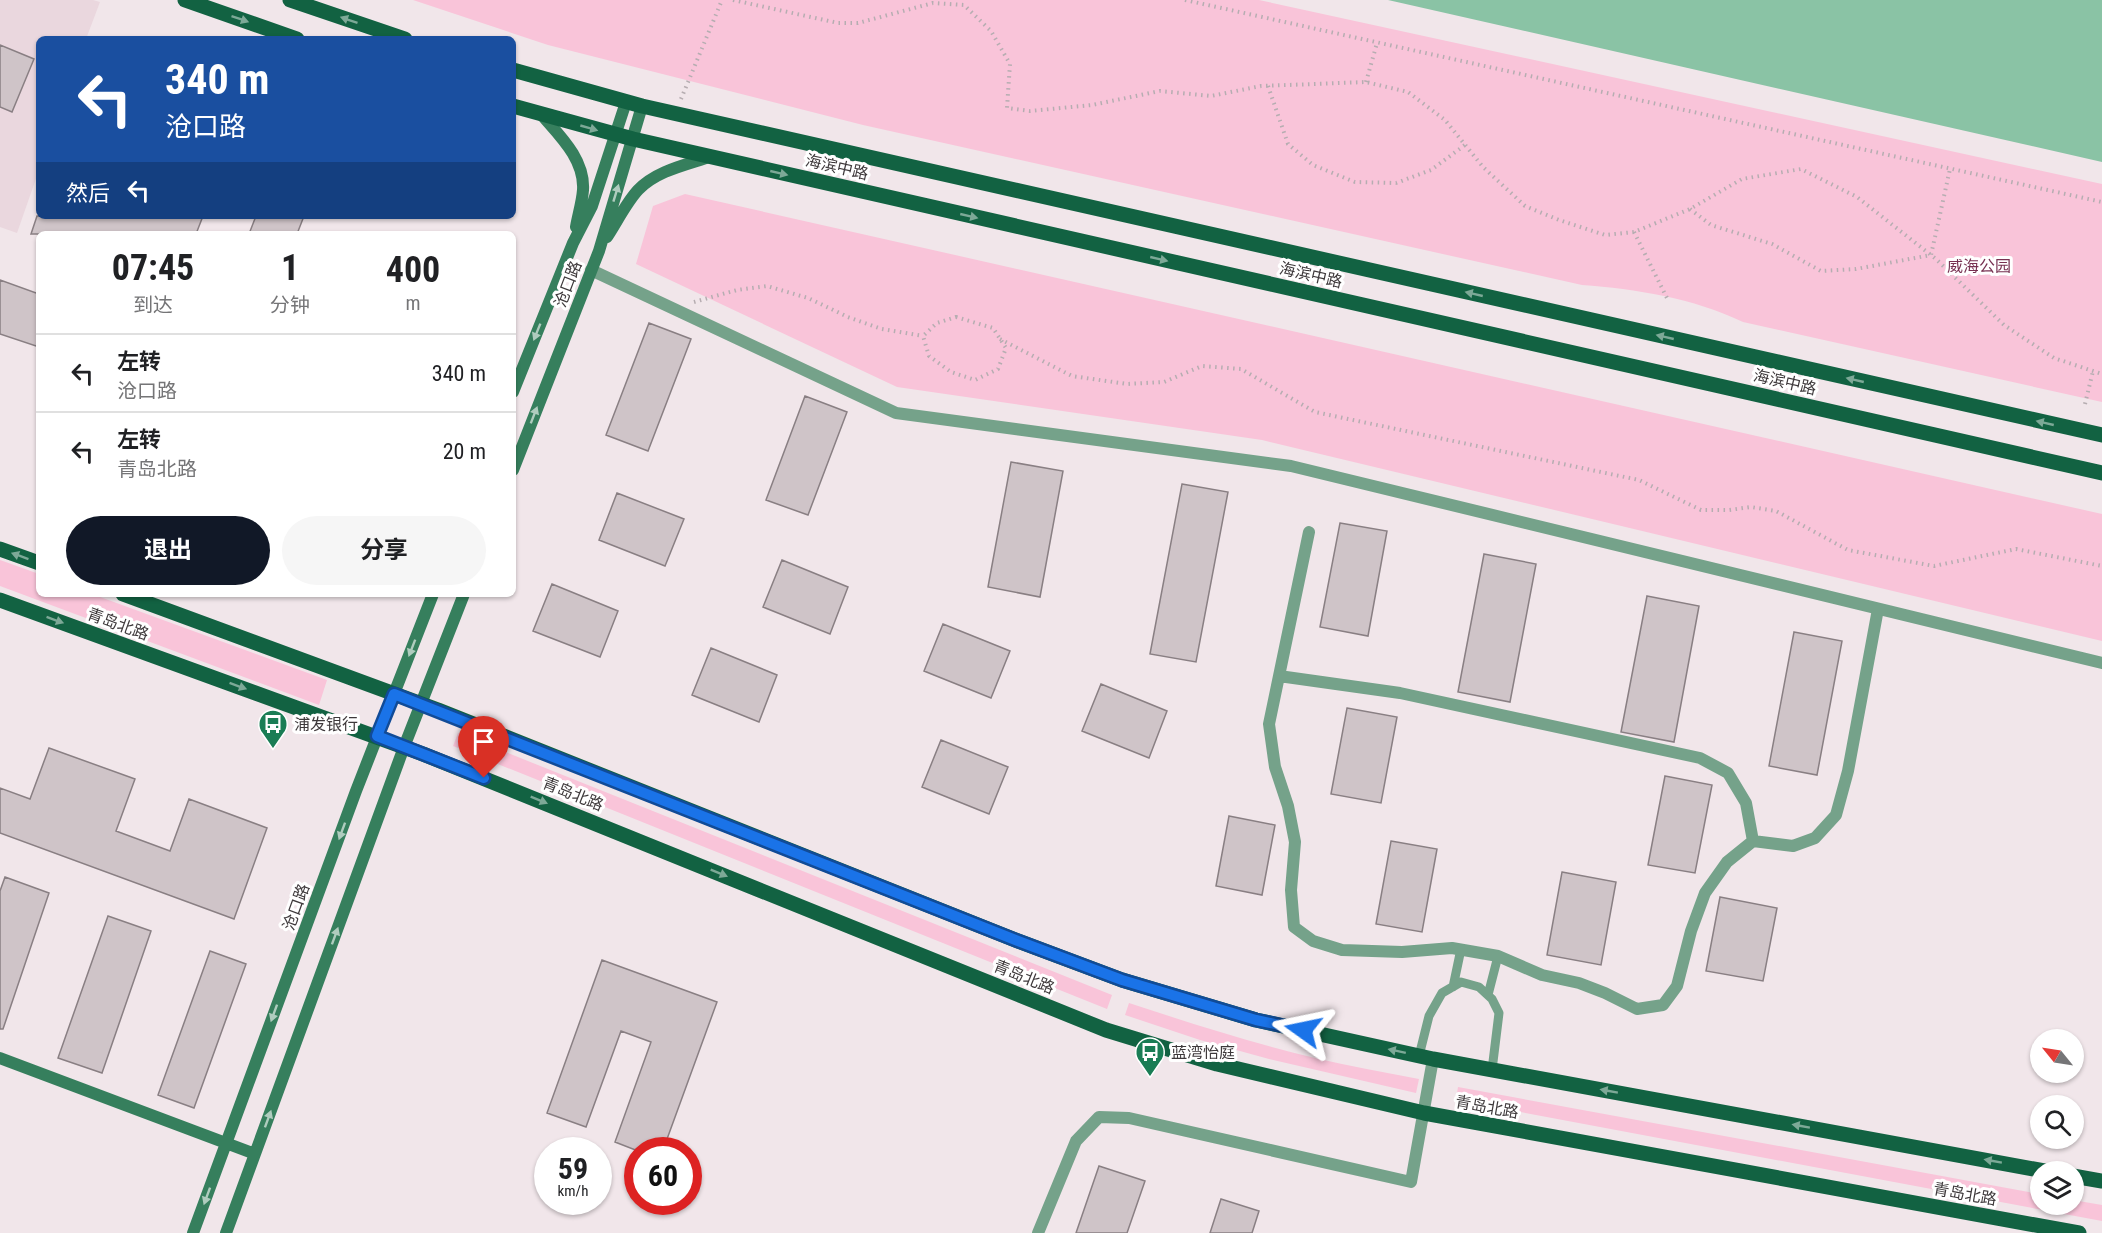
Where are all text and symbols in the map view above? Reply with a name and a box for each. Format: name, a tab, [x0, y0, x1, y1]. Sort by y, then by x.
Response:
one-way arrow	[232, 15, 250, 25]
one-way arrow	[340, 15, 358, 25]
text: 340 m	[165, 55, 270, 104]
icon: left	[66, 60, 144, 138]
text: 沧口路	[165, 111, 246, 143]
one-way arrow	[580, 124, 598, 133]
street label: 海滨中路	[804, 151, 870, 183]
one-way arrow	[770, 168, 788, 178]
icon: left	[122, 174, 155, 207]
text: 然后	[66, 181, 110, 206]
one-way arrow	[612, 184, 621, 202]
one-way arrow	[960, 212, 979, 221]
text: 07:45	[112, 247, 194, 289]
text: 1	[281, 247, 299, 289]
text: 400	[386, 249, 440, 291]
one-way arrow	[1150, 255, 1169, 264]
park label: 威海公园	[1947, 257, 2011, 276]
street label: 沧口路	[551, 258, 585, 310]
street label: 海滨中路	[1278, 259, 1344, 291]
one-way arrow	[1465, 288, 1484, 298]
text: m	[405, 291, 421, 315]
text: 到达	[133, 293, 173, 317]
text: 分钟	[270, 293, 310, 317]
one-way arrow	[532, 323, 541, 341]
one-way arrow	[1655, 331, 1674, 341]
text: 左转	[117, 349, 161, 374]
icon: left	[66, 357, 99, 390]
text: 340 m	[432, 361, 486, 386]
street label: 海滨中路	[1752, 366, 1818, 398]
one-way arrow	[1845, 374, 1864, 384]
text: 沧口路	[117, 379, 177, 403]
one-way arrow	[530, 406, 540, 424]
one-way arrow	[2036, 417, 2054, 427]
text: 左转	[117, 427, 161, 452]
icon: left	[66, 435, 99, 468]
text: 20 m	[443, 439, 486, 464]
text: 青岛北路	[117, 457, 197, 481]
button: 退出	[66, 516, 270, 585]
button: 分享	[282, 516, 486, 585]
one-way arrow	[10, 551, 28, 561]
street label: 青岛北路	[85, 604, 151, 644]
one-way arrow	[46, 616, 64, 625]
one-way arrow	[406, 640, 416, 658]
one-way arrow	[230, 682, 248, 692]
bus stop icon: 浦发银行	[257, 708, 289, 750]
place label: 浦发银行	[294, 715, 358, 734]
pin	[458, 716, 509, 778]
icon: arrive	[467, 725, 500, 758]
street label: 青岛北路	[540, 773, 606, 815]
one-way arrow	[530, 795, 548, 805]
one-way arrow	[337, 822, 347, 840]
one-way arrow	[711, 868, 729, 878]
street label: 沧口路	[279, 881, 313, 933]
one-way arrow	[331, 927, 340, 945]
street label: 青岛北路	[991, 956, 1057, 998]
position arrow	[1271, 998, 1335, 1062]
one-way arrow	[269, 1005, 279, 1023]
north arrow	[2030, 1029, 2084, 1083]
map controls	[2030, 1029, 2084, 1215]
bus stop icon: 蓝湾怡庭	[1134, 1036, 1166, 1078]
place label: 蓝湾怡庭	[1171, 1043, 1235, 1062]
one-way arrow	[1387, 1046, 1406, 1056]
one-way arrow	[1599, 1086, 1618, 1095]
street label: 青岛北路	[1454, 1092, 1520, 1122]
button: search	[2030, 1095, 2084, 1149]
one-way arrow	[263, 1110, 273, 1128]
one-way arrow	[1791, 1121, 1810, 1130]
speed limit sign: 60	[624, 1137, 702, 1215]
text: 59	[558, 1151, 588, 1186]
one-way arrow	[1983, 1156, 2002, 1165]
button: layers	[2030, 1161, 2084, 1215]
street label: 青岛北路	[1932, 1179, 1998, 1209]
text: km/h	[558, 1182, 588, 1200]
one-way arrow	[201, 1188, 211, 1206]

